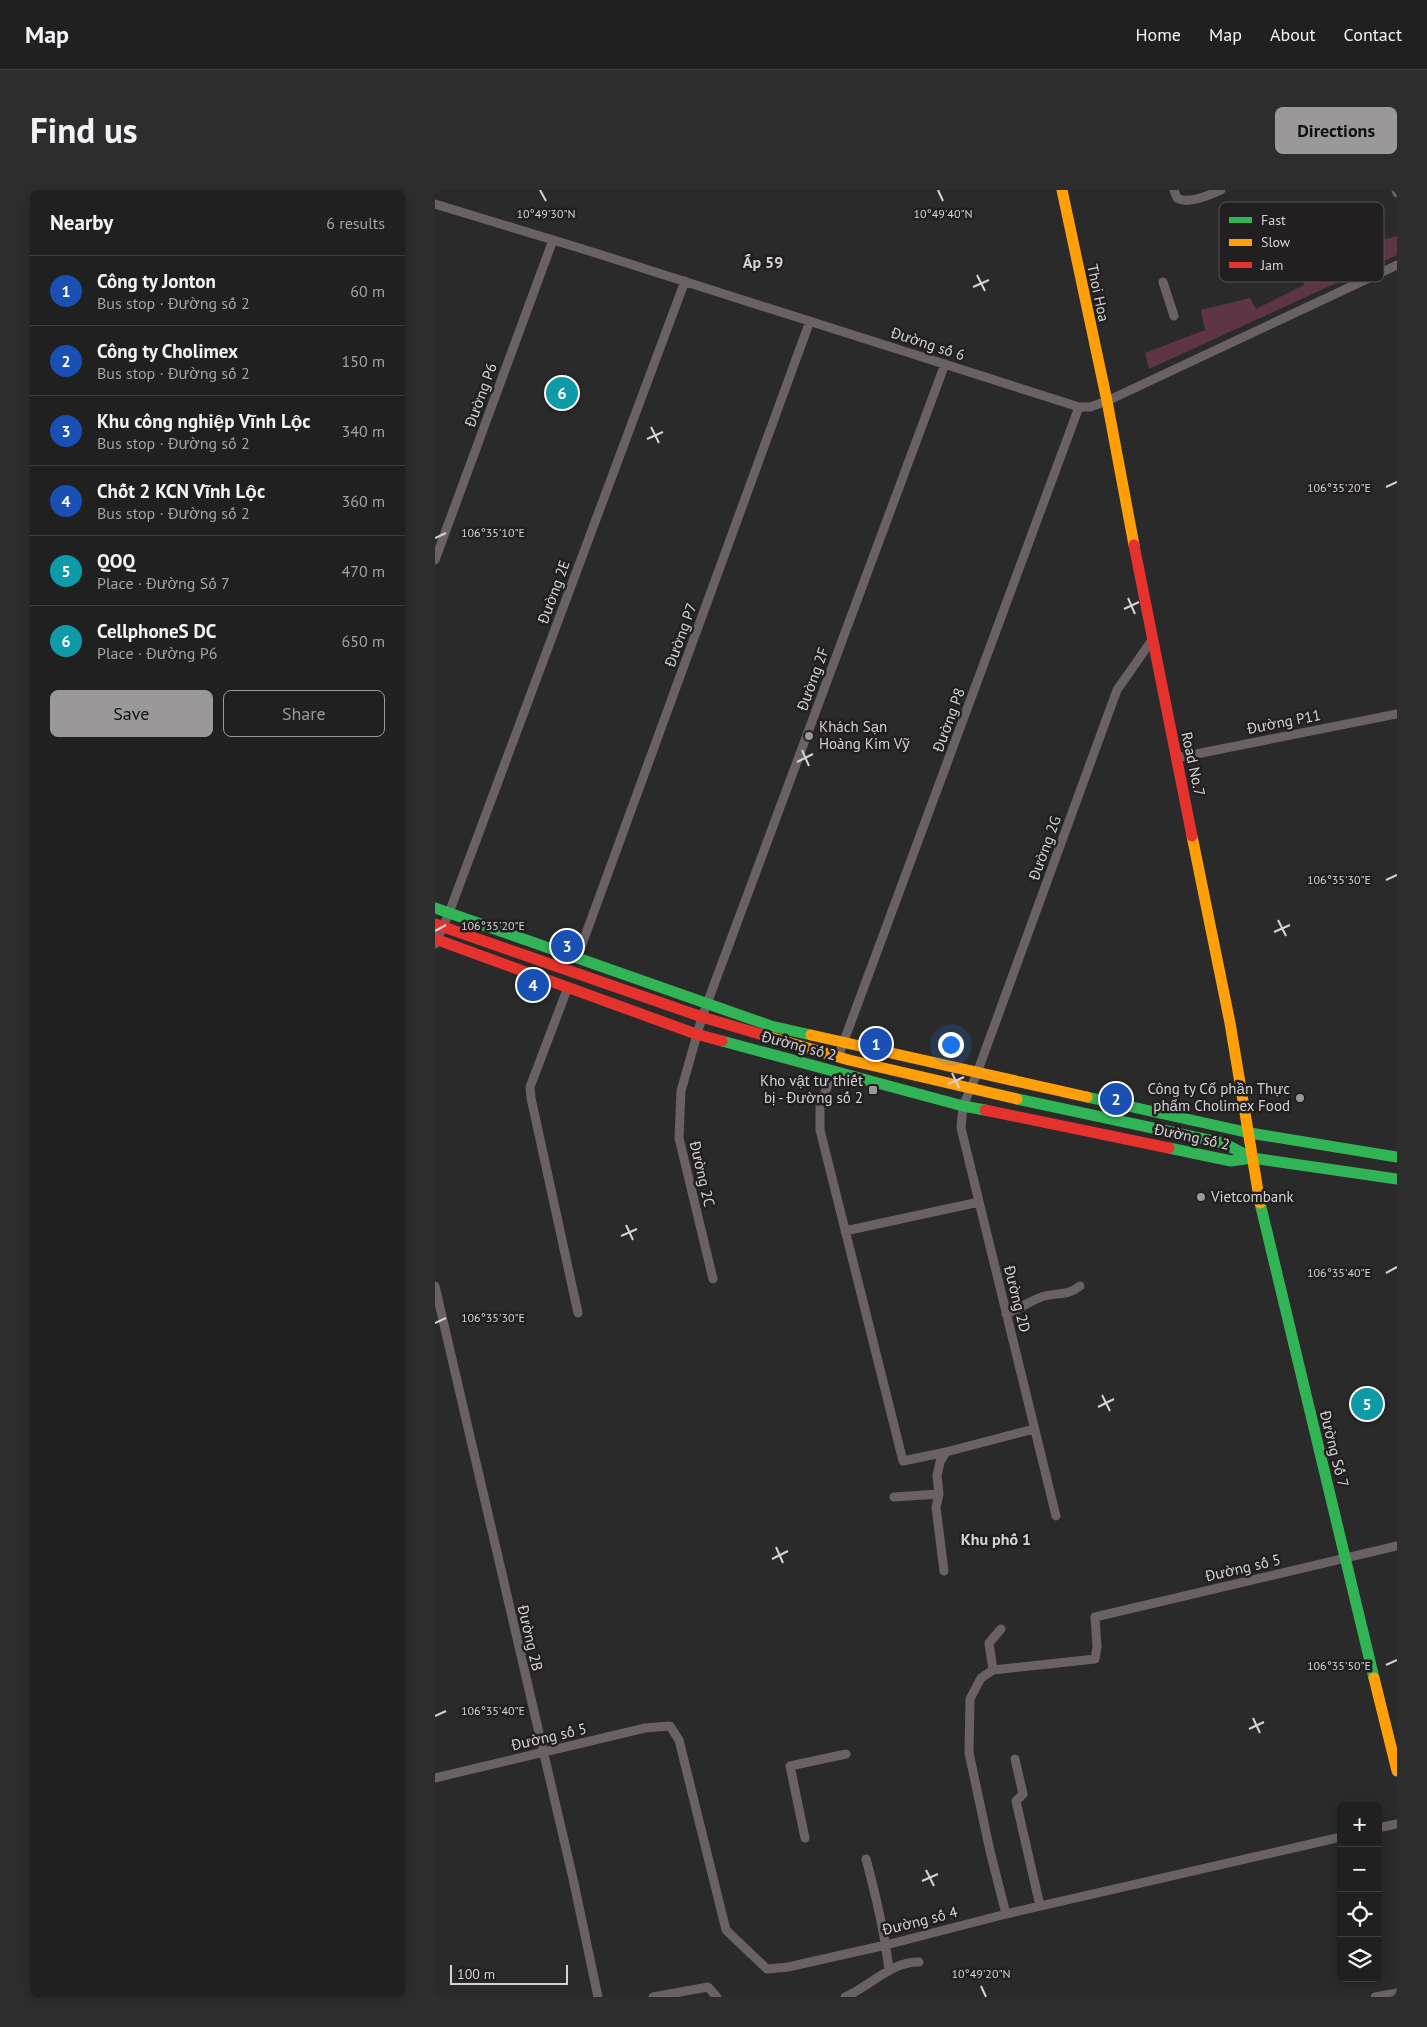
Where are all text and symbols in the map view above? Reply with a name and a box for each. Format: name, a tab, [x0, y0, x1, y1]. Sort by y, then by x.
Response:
text: Map	[25, 19, 69, 50]
text: Home	[1135, 23, 1181, 46]
text: Map	[1209, 23, 1242, 46]
text: About	[1270, 23, 1316, 46]
text: Contact	[1344, 23, 1402, 46]
text: Find us	[30, 107, 138, 153]
button: Directions	[1275, 107, 1397, 154]
legend	[1219, 202, 1384, 282]
text: 10°49'30"N	[516, 206, 576, 221]
text: 10°49'40"N	[913, 206, 973, 221]
text: Nearby	[50, 209, 113, 236]
text: Fast	[1261, 211, 1286, 229]
text: 6 results	[326, 213, 385, 233]
text: Slow	[1261, 233, 1291, 251]
district label: Ấp 59	[743, 252, 783, 272]
text: Jam	[1260, 256, 1283, 274]
street label: Thoi Hoa	[1083, 262, 1114, 323]
text: Công ty Jonton	[97, 269, 216, 293]
text: 1	[61, 281, 71, 301]
text: 60 m	[350, 281, 385, 301]
text: Bus stop · Đường số 2	[97, 293, 250, 313]
street label: Đường số 6	[888, 322, 967, 364]
text: Công ty Cholimex	[97, 339, 238, 363]
text: 2	[61, 351, 71, 371]
text: 150 m	[342, 351, 385, 371]
street label: Đường P6	[460, 360, 501, 430]
text: Bus stop · Đường số 2	[97, 363, 250, 383]
pin: 6	[546, 374, 578, 412]
text: Khu công nghiệp Vĩnh Lộc	[97, 409, 311, 433]
text: 3	[61, 421, 71, 441]
text: 340 m	[342, 421, 385, 441]
text: Bus stop · Đường số 2	[97, 433, 250, 453]
text: Chốt 2 KCN Vĩnh Lộc	[97, 479, 265, 503]
text: 106°35'20"E	[1307, 480, 1371, 495]
text: 4	[61, 491, 71, 511]
text: 360 m	[342, 491, 385, 511]
text: Bus stop · Đường số 2	[97, 503, 250, 523]
text: 106°35'10"E	[461, 525, 525, 540]
text: QOQ	[97, 549, 135, 573]
street label: Đường 2E	[533, 557, 574, 627]
text: 5	[61, 561, 71, 581]
text: 470 m	[342, 561, 385, 581]
text: Place · Đường Số 7	[97, 573, 230, 593]
street label: Đường P7	[660, 600, 701, 670]
text: CellphoneS DC	[97, 619, 216, 643]
text: 6	[61, 631, 71, 651]
text: 650 m	[342, 631, 385, 651]
text: Place · Đường P6	[97, 643, 217, 663]
street label: Đường 2F	[792, 645, 833, 714]
street label: Đường P8	[928, 685, 969, 755]
button: Save	[50, 690, 213, 737]
button: Share	[223, 690, 385, 737]
street label: Đường P11	[1244, 705, 1322, 738]
place label: Khách Sạn Hoàng Kim Vỹ	[819, 717, 910, 753]
marker: Khách Sạn Hoàng Kim Vỹ	[803, 730, 815, 742]
street label: Road No.7	[1177, 730, 1210, 798]
street label: Đường 2G	[1024, 813, 1065, 884]
text: 106°35'30"E	[1307, 872, 1371, 887]
text: 106°35'20"E	[461, 918, 525, 933]
pin: 3	[551, 927, 583, 965]
pin: 4	[517, 966, 549, 1004]
pin: 1	[860, 1025, 892, 1063]
street label: Đường số 2	[759, 1026, 839, 1065]
your location	[938, 1032, 964, 1058]
place label: Kho vật tư thiết bị - Đường số 2	[760, 1071, 863, 1107]
place label: Công ty Cổ phần Thực phẩm Cholimex Food	[1147, 1079, 1290, 1115]
pin: 2	[1100, 1080, 1132, 1118]
marker: Kho vật tư thiết bị - Đường số 2	[867, 1084, 879, 1096]
marker: Công ty Cổ phần Thực phẩm Cholimex Food	[1294, 1092, 1306, 1104]
street label: Đường số 2	[1152, 1119, 1232, 1154]
street label: Đường 2C	[685, 1138, 719, 1209]
place label: Vietcombank	[1210, 1187, 1294, 1206]
marker: Vietcombank	[1195, 1191, 1207, 1203]
street label: Đường 2D	[1000, 1263, 1035, 1334]
text: 106°35'40"E	[1307, 1265, 1371, 1280]
text: 106°35'30"E	[461, 1310, 525, 1325]
pin: 5	[1351, 1385, 1383, 1423]
street label: Đường Số 7	[1316, 1408, 1353, 1489]
district label: Khu phố 1	[961, 1529, 1031, 1549]
street label: Đường số 5	[1202, 1550, 1282, 1586]
street label: Đường 2B	[513, 1602, 547, 1673]
text: 106°35'50"E	[1307, 1658, 1371, 1673]
text: 106°35'40"E	[461, 1703, 525, 1718]
street label: Đường số 5	[508, 1719, 588, 1755]
map controls	[1337, 1802, 1382, 1982]
button: +	[1337, 1802, 1382, 1847]
button: −	[1337, 1847, 1382, 1892]
button: locate	[1337, 1892, 1382, 1937]
street label: Đường số 4	[879, 1902, 959, 1939]
button: layers	[1337, 1937, 1382, 1982]
scale bar	[450, 1962, 567, 1985]
text: 100 m	[457, 1965, 495, 1983]
text: 10°49'20"N	[951, 1966, 1011, 1981]

